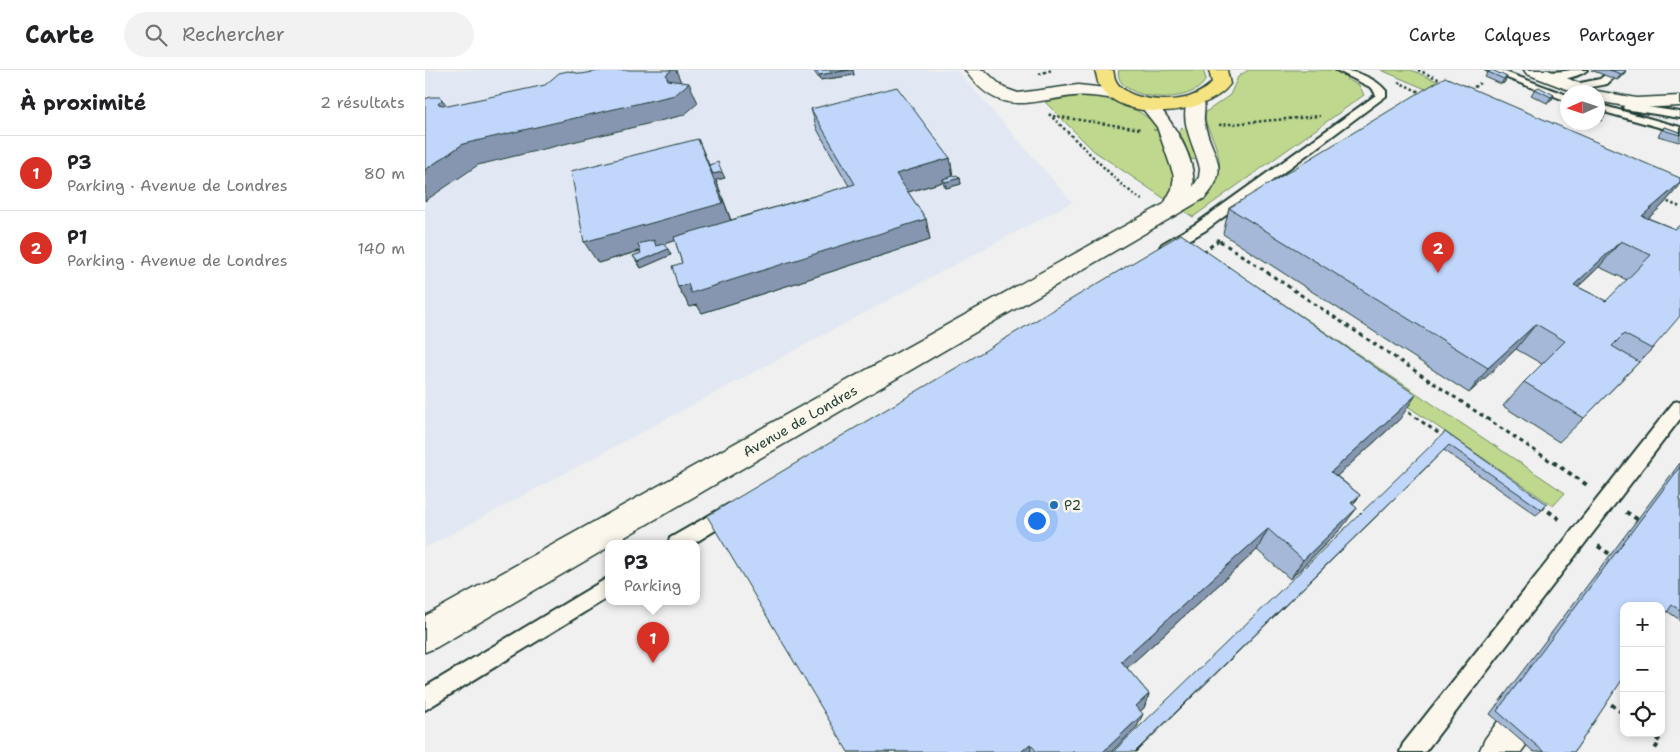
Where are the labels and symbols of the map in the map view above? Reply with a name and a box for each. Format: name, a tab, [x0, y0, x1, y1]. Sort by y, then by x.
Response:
north arrow	[1560, 85, 1605, 130]
pin: 2	[1422, 232, 1454, 273]
street label: Avenue de Londres	[740, 381, 860, 461]
place label: P2	[1064, 496, 1081, 514]
marker: P2	[1048, 499, 1060, 511]
your location	[1024, 508, 1050, 534]
pin: 1	[637, 622, 669, 663]

